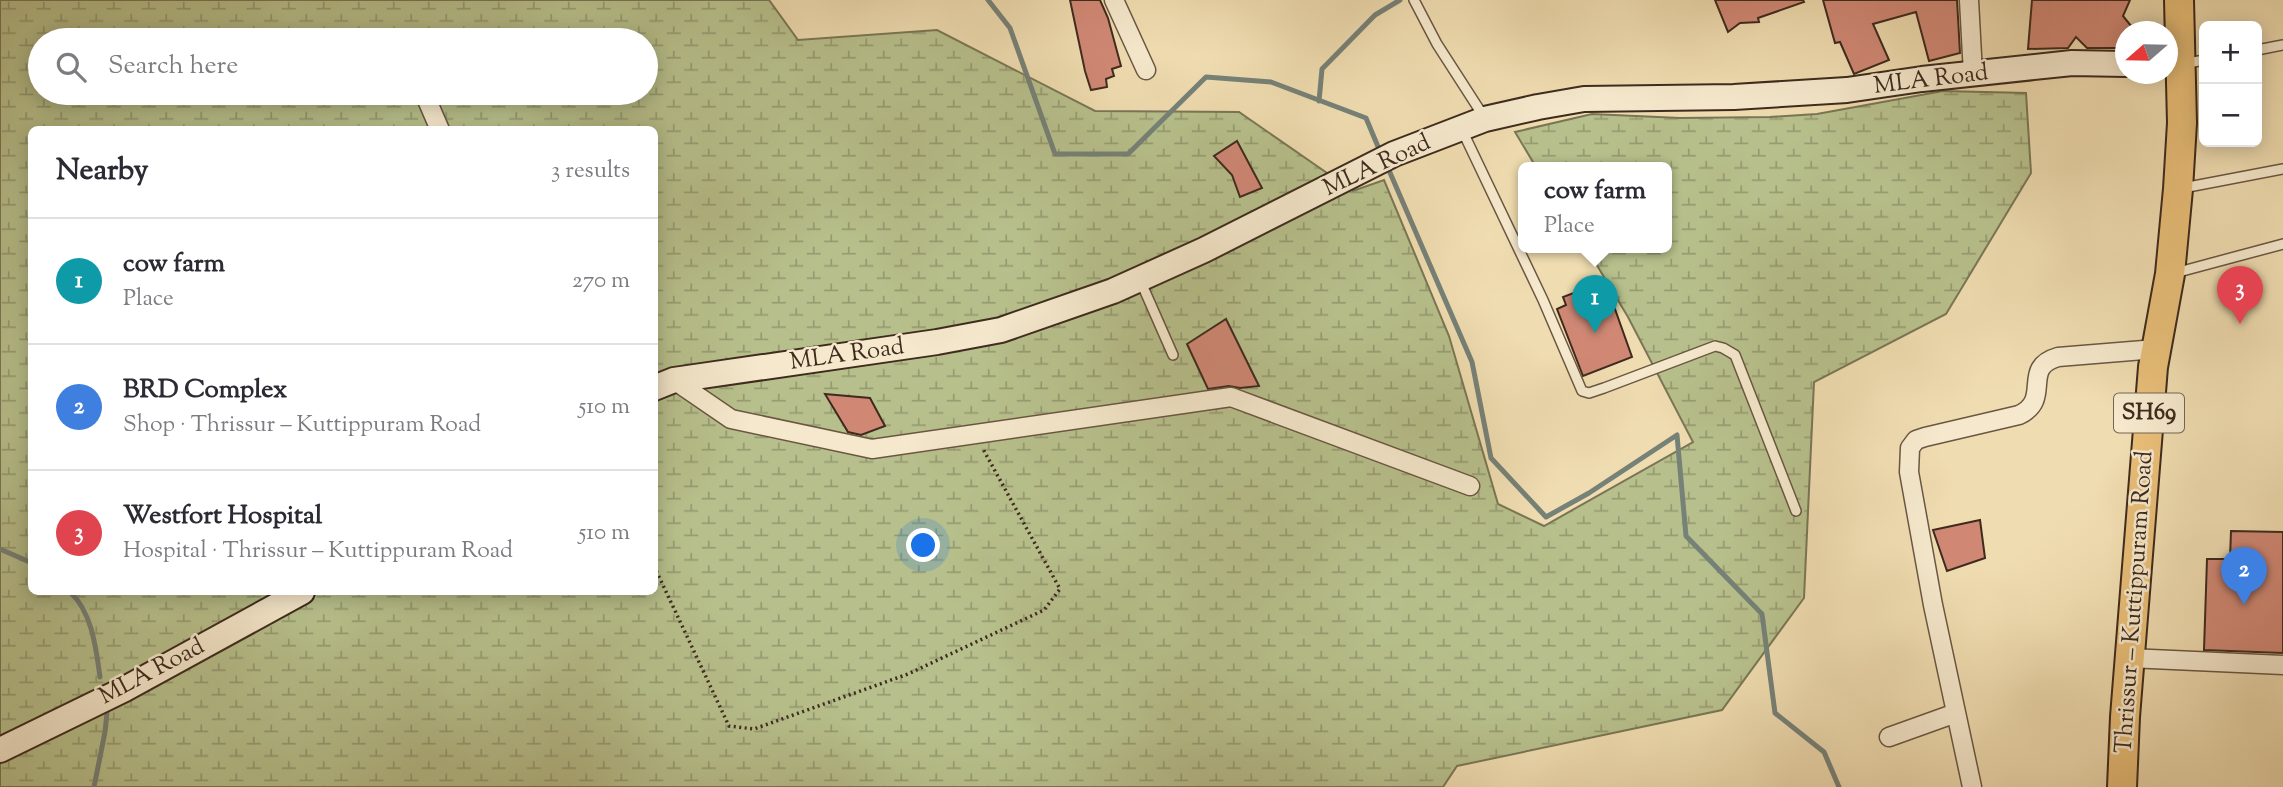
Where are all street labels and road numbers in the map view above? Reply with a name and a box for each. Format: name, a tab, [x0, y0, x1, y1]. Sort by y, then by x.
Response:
street label: MLA Road	[1872, 56, 1991, 104]
street label: MLA Road	[1318, 126, 1437, 206]
street label: MLA Road	[788, 330, 907, 380]
road number: SH69	[2114, 394, 2184, 432]
street label: Thrissur – Kuttippuram Road	[2107, 449, 2163, 754]
street label: MLA Road	[93, 630, 211, 714]

